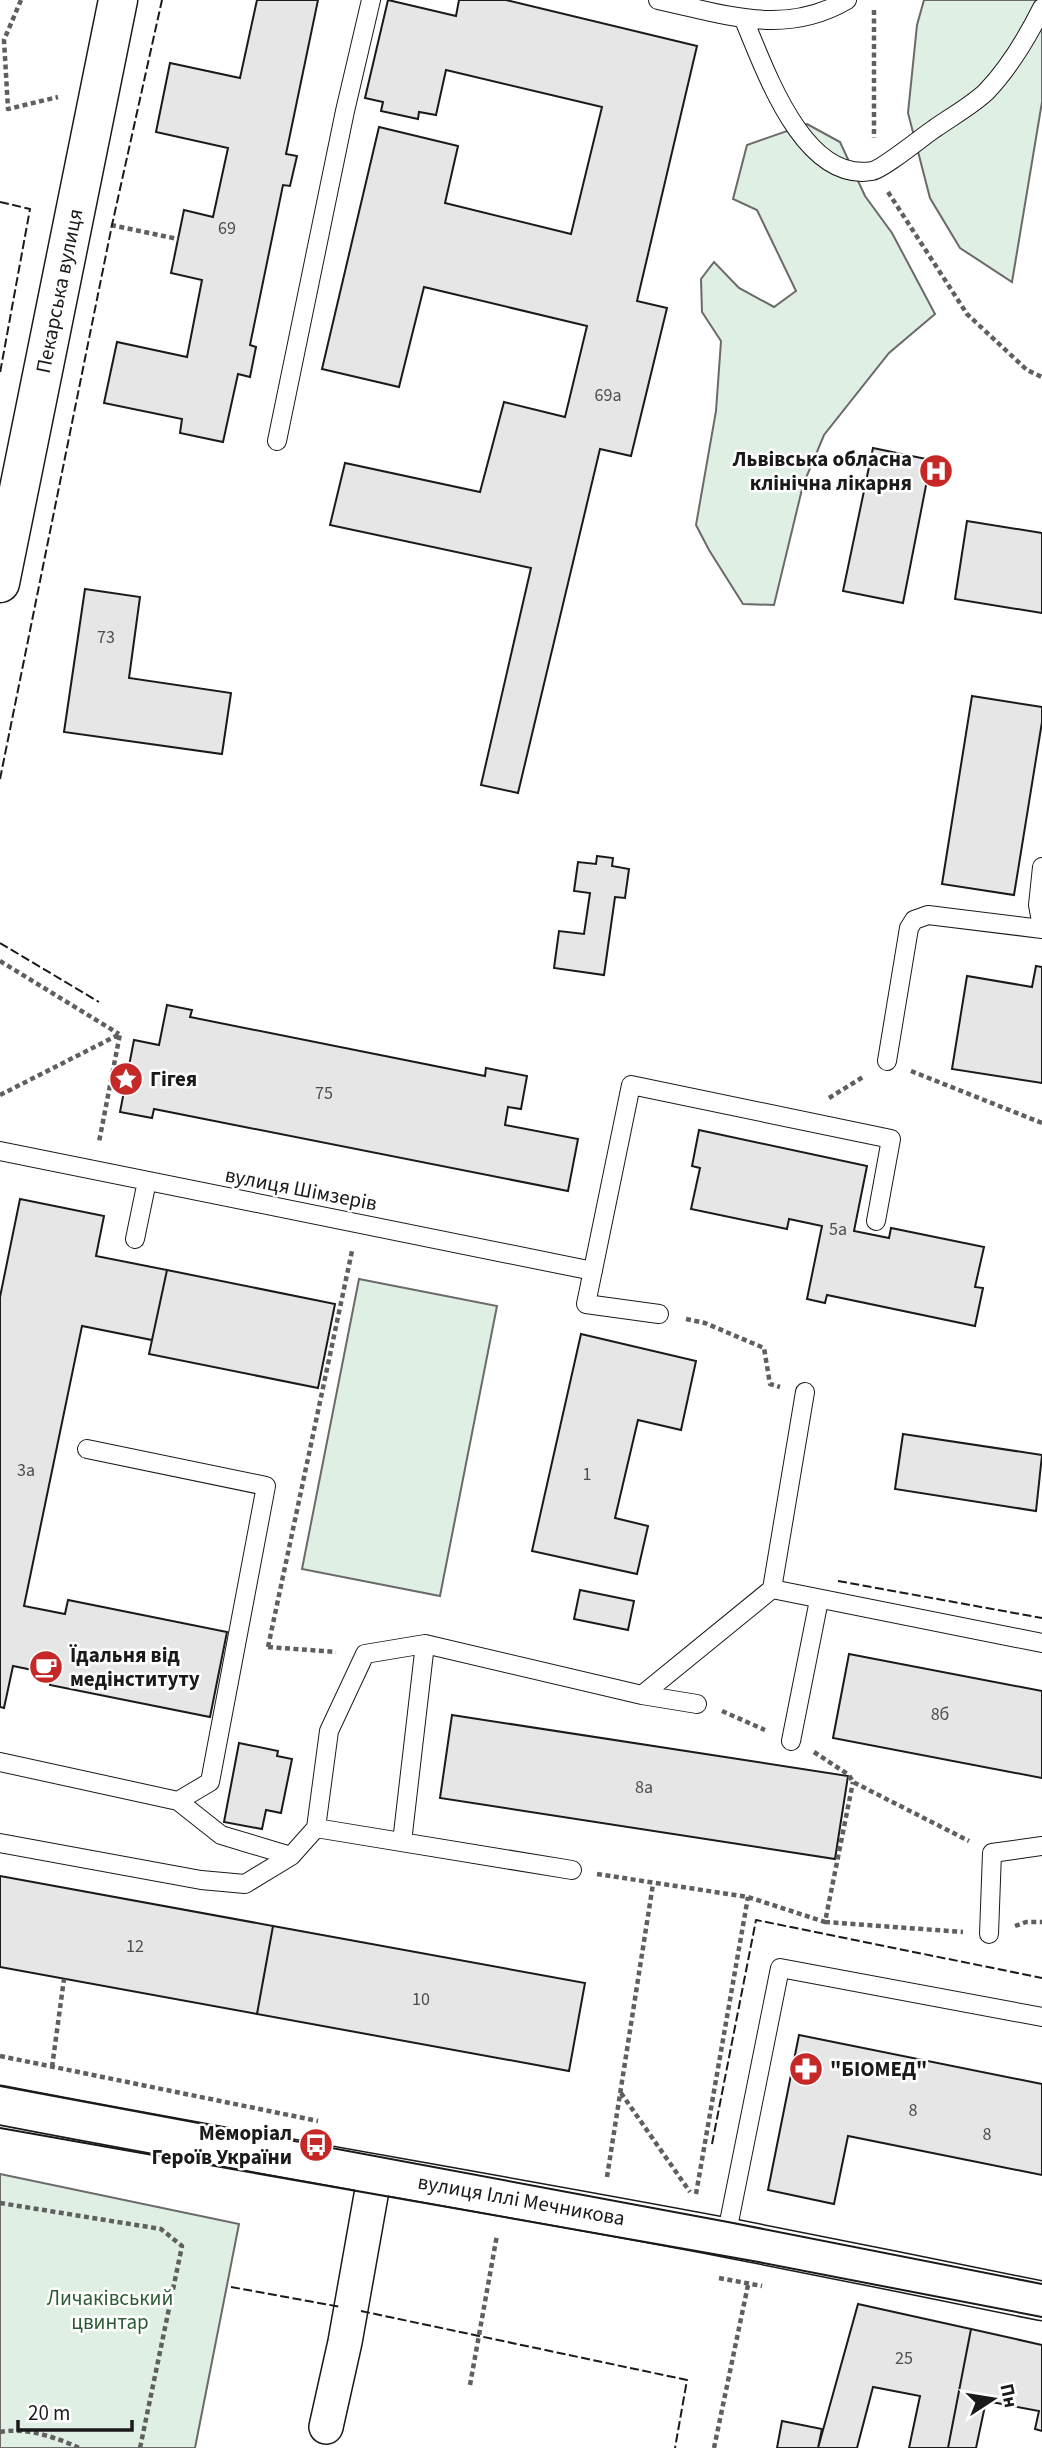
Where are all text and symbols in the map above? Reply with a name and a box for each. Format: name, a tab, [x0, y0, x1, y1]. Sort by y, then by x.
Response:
street label: Пекарська вулиця	[28, 206, 90, 376]
house number: 69	[218, 216, 236, 241]
house number: 69а	[595, 383, 621, 408]
place label: Львівська обласна клінічна лікарня	[732, 444, 912, 498]
hospital icon: Львівська обласна клінічна лікарня	[917, 452, 955, 490]
house number: 73	[97, 625, 115, 650]
place icon: Гігея	[107, 1060, 145, 1098]
place label: Гігея	[150, 1064, 197, 1094]
house number: 75	[315, 1081, 333, 1106]
street label: вулиця Шімзерів	[222, 1160, 380, 1218]
house number: 5а	[829, 1217, 847, 1242]
house number: 3а	[17, 1458, 35, 1483]
house number: 1	[583, 1462, 591, 1487]
place label: Їдальня від медінституту	[69, 1640, 200, 1694]
cafe icon: Їдальня від медінституту	[27, 1648, 65, 1686]
house number: 8б	[931, 1702, 949, 1727]
house number: 8а	[635, 1775, 653, 1800]
house number: 12	[126, 1934, 144, 1959]
house number: 10	[412, 1987, 430, 2012]
pharmacy icon: "БІОМЕД"	[787, 2050, 825, 2088]
place label: "БІОМЕД"	[830, 2054, 927, 2084]
house number: 8	[909, 2098, 918, 2123]
place label: Меморіал Героїв України	[152, 2118, 292, 2172]
house number: 8	[983, 2122, 992, 2147]
bus stop icon: Меморіал Героїв України	[297, 2126, 335, 2164]
street label: вулиця Іллі Мечникова	[415, 2167, 627, 2233]
park label: Личаківський цвинтар	[47, 2283, 173, 2337]
house number: 25	[895, 2346, 913, 2371]
north arrow	[958, 2364, 1028, 2434]
text: Пн	[992, 2381, 1024, 2410]
scale bar	[18, 2388, 131, 2432]
text: 20 m	[28, 2398, 70, 2428]

